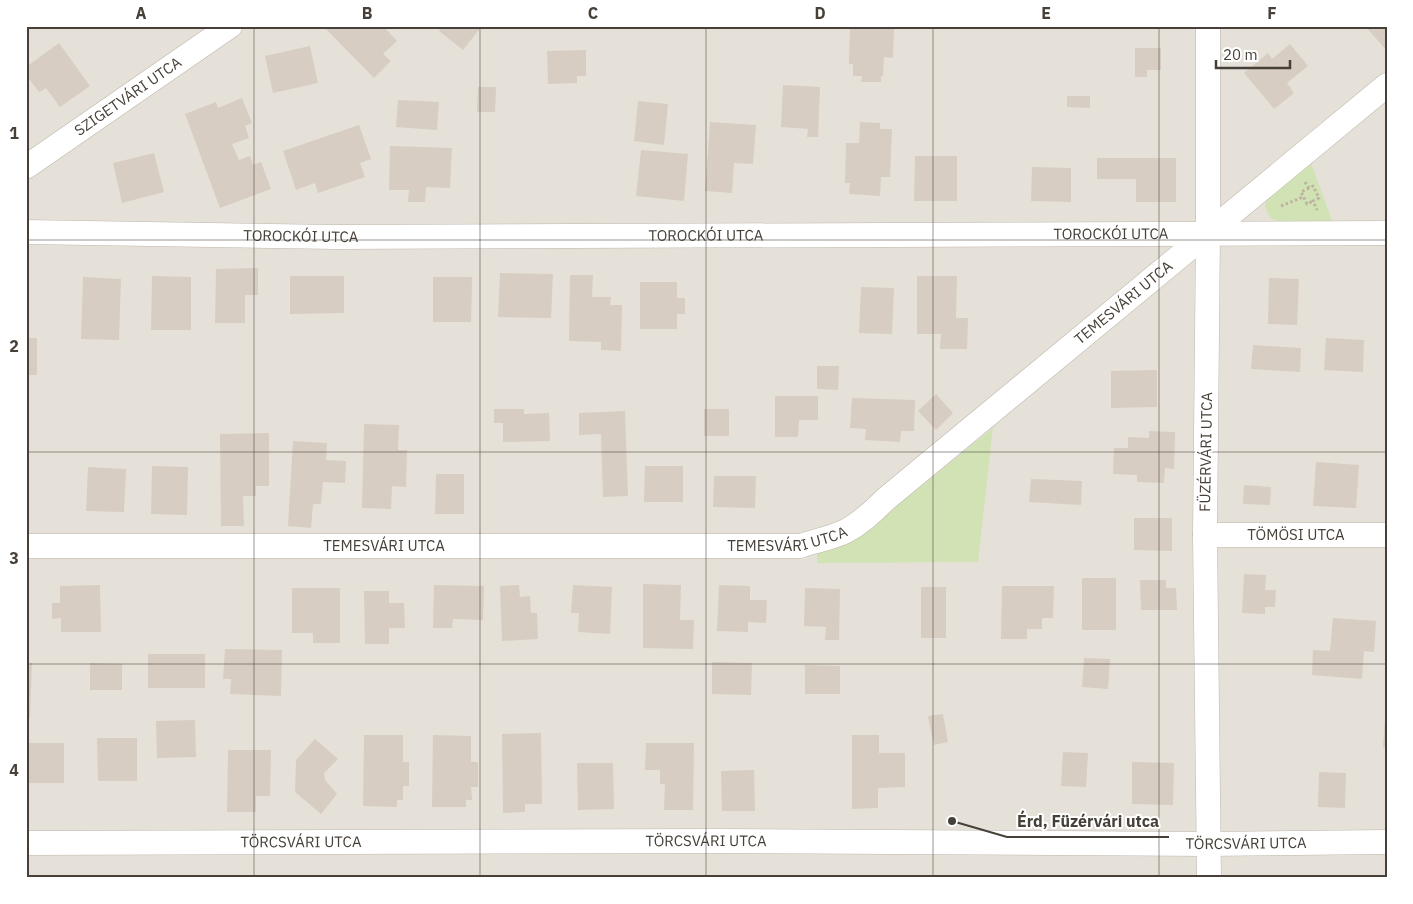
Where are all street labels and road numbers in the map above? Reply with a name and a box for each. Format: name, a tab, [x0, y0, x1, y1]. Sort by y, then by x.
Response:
street label: SZIGETVÁRI UTCA	[70, 52, 185, 140]
street label: TOROCKÓI UTCA	[1053, 224, 1169, 243]
street label: TOROCKÓI UTCA	[648, 225, 764, 245]
street label: TOROCKÓI UTCA	[243, 226, 359, 246]
street label: TEMESVÁRI UTCA	[1070, 256, 1176, 348]
street label: FÜZÉRVÁRI UTCA	[1195, 392, 1216, 512]
street label: TEMESVÁRI UTCA	[727, 522, 850, 555]
street label: TÖMÖSI UTCA	[1247, 525, 1345, 544]
street label: TEMESVÁRI UTCA	[323, 536, 445, 555]
street label: TÖRCSVÁRI UTCA	[645, 831, 767, 850]
street label: TÖRCSVÁRI UTCA	[240, 832, 362, 851]
street label: TÖRCSVÁRI UTCA	[1185, 833, 1307, 853]

